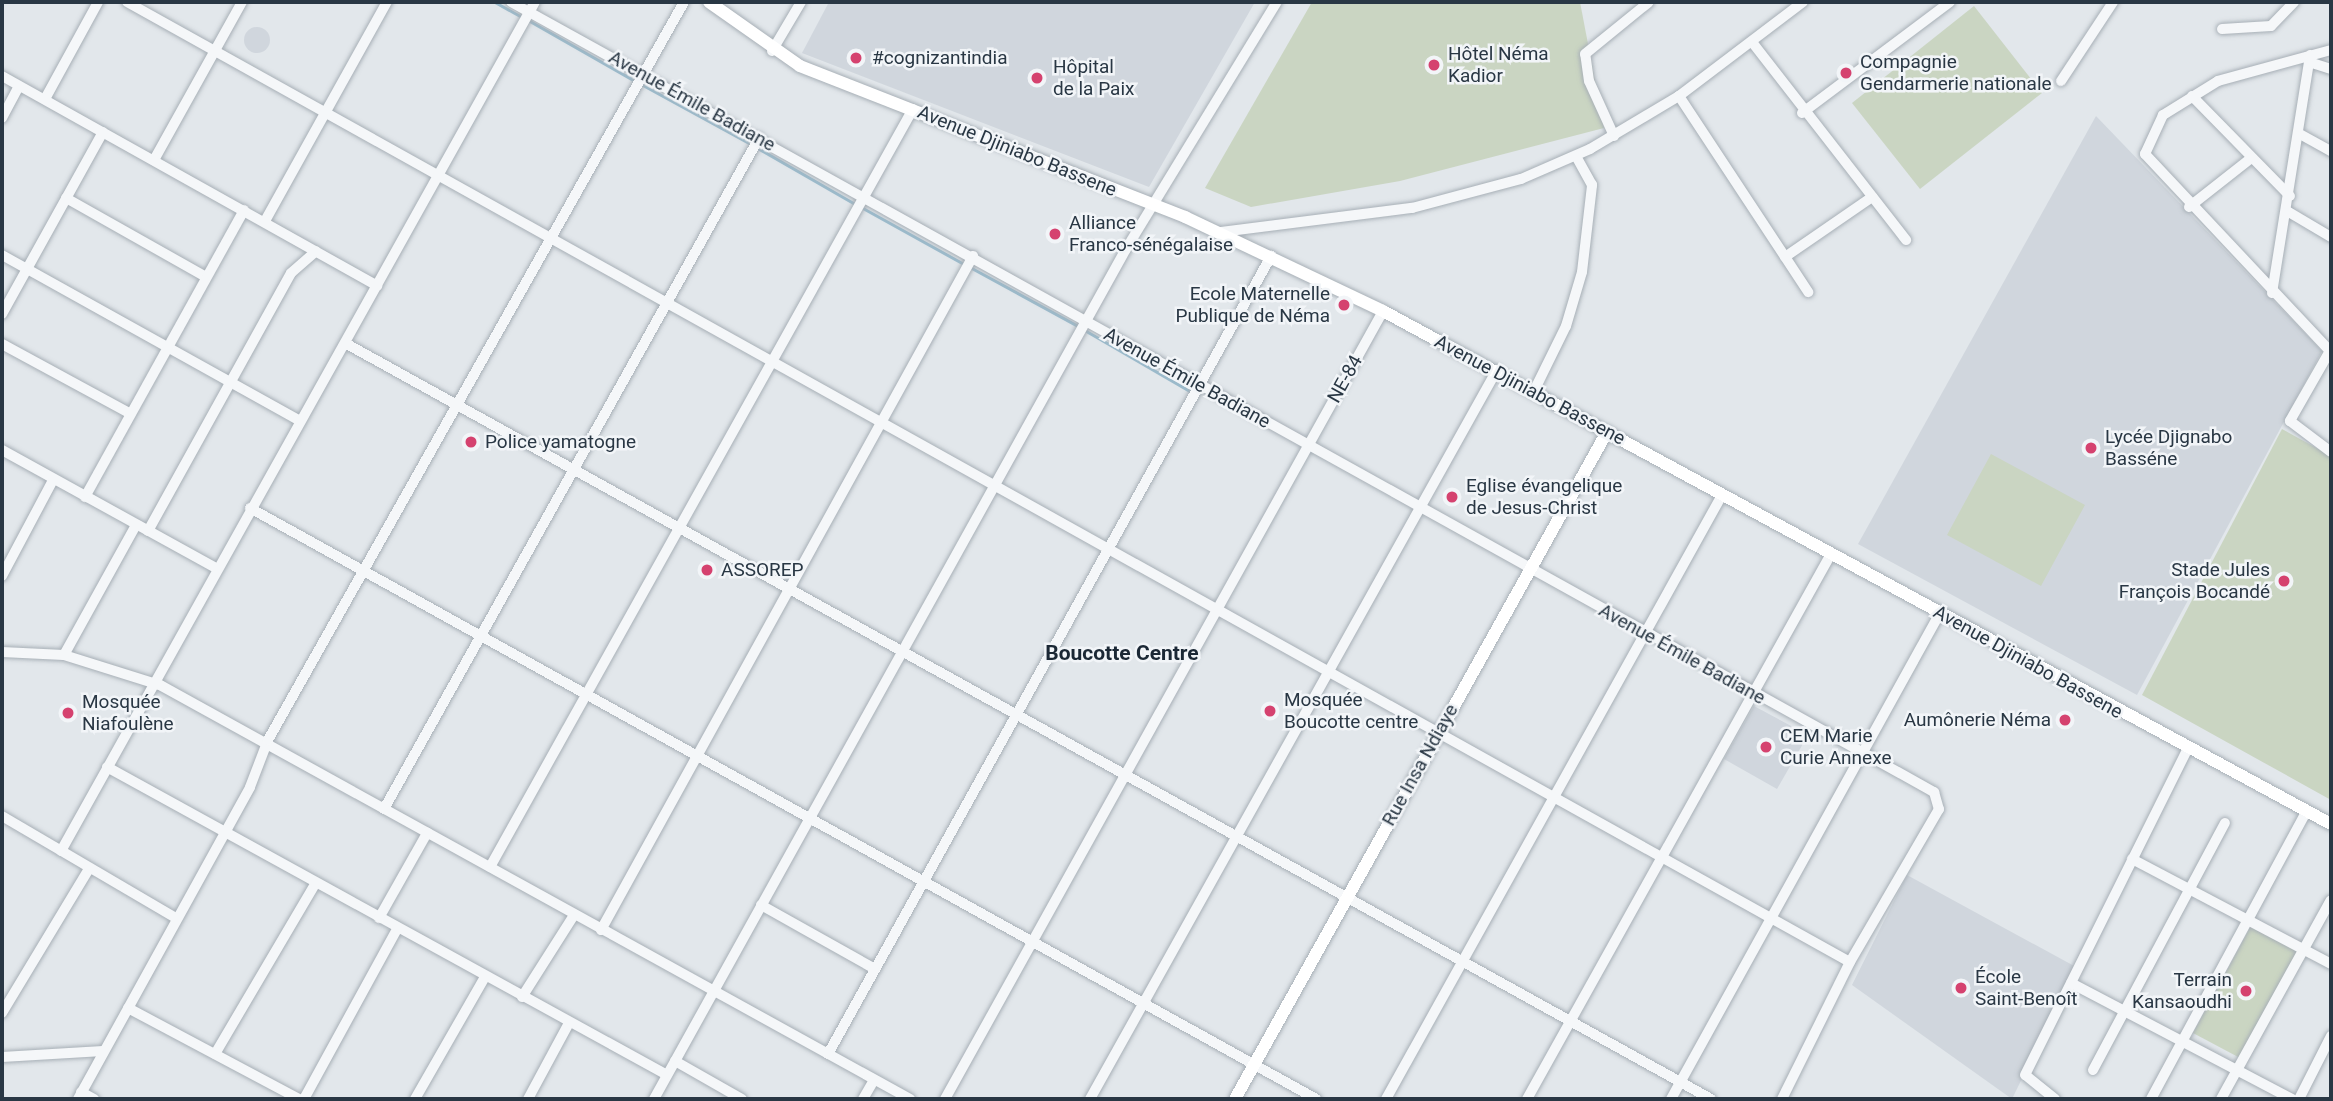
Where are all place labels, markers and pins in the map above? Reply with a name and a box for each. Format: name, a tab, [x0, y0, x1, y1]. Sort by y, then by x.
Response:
place label: Hôtel Néma Kadior	[1448, 43, 1549, 87]
place label: #cognizantindia	[872, 47, 1008, 69]
marker: #cognizantindia	[846, 48, 866, 68]
place label: Compagnie Gendarmerie nationale	[1860, 51, 2052, 95]
place label: Hôpital de la Paix	[1053, 56, 1134, 100]
marker: Hôtel Néma Kadior	[1426, 57, 1442, 73]
marker: Compagnie Gendarmerie nationale	[1838, 65, 1854, 81]
marker: Hôpital de la Paix	[1027, 68, 1047, 88]
place label: Alliance Franco-sénégalaise	[1069, 212, 1233, 256]
marker: Alliance Franco-sénégalaise	[1047, 226, 1063, 242]
place label: Ecole Maternelle Publique de Néma	[1175, 283, 1330, 327]
marker: Ecole Maternelle Publique de Néma	[1336, 297, 1352, 313]
place label: Lycée Djignabo Basséne	[2105, 426, 2232, 470]
place label: Police yamatogne	[485, 431, 636, 453]
marker: Police yamatogne	[463, 434, 479, 450]
marker: Lycée Djignabo Basséne	[2083, 440, 2099, 456]
place label: Eglise évangelique de Jesus-Christ	[1466, 475, 1622, 519]
marker: Eglise évangelique de Jesus-Christ	[1444, 489, 1460, 505]
place label: ASSOREP	[721, 559, 804, 581]
place label: Stade Jules François Bocandé	[2119, 559, 2270, 603]
marker: ASSOREP	[699, 562, 715, 578]
marker: Stade Jules François Bocandé	[2276, 573, 2292, 589]
place label: Mosquée Boucotte centre	[1284, 689, 1418, 733]
place label: Mosquée Niafoulène	[82, 691, 174, 735]
marker: Mosquée Boucotte centre	[1262, 703, 1278, 719]
marker: Mosquée Niafoulène	[60, 705, 76, 721]
place label: Aumônerie Néma	[1904, 709, 2051, 731]
marker: Aumônerie Néma	[2057, 712, 2073, 728]
place label: CEM Marie Curie Annexe	[1780, 725, 1891, 769]
marker: CEM Marie Curie Annexe	[1758, 739, 1774, 755]
place label: École Saint-Benoît	[1975, 966, 2077, 1010]
place label: Terrain Kansaoudhi	[2132, 969, 2232, 1013]
marker: École Saint-Benoît	[1953, 980, 1969, 996]
marker: Terrain Kansaoudhi	[2238, 983, 2254, 999]

